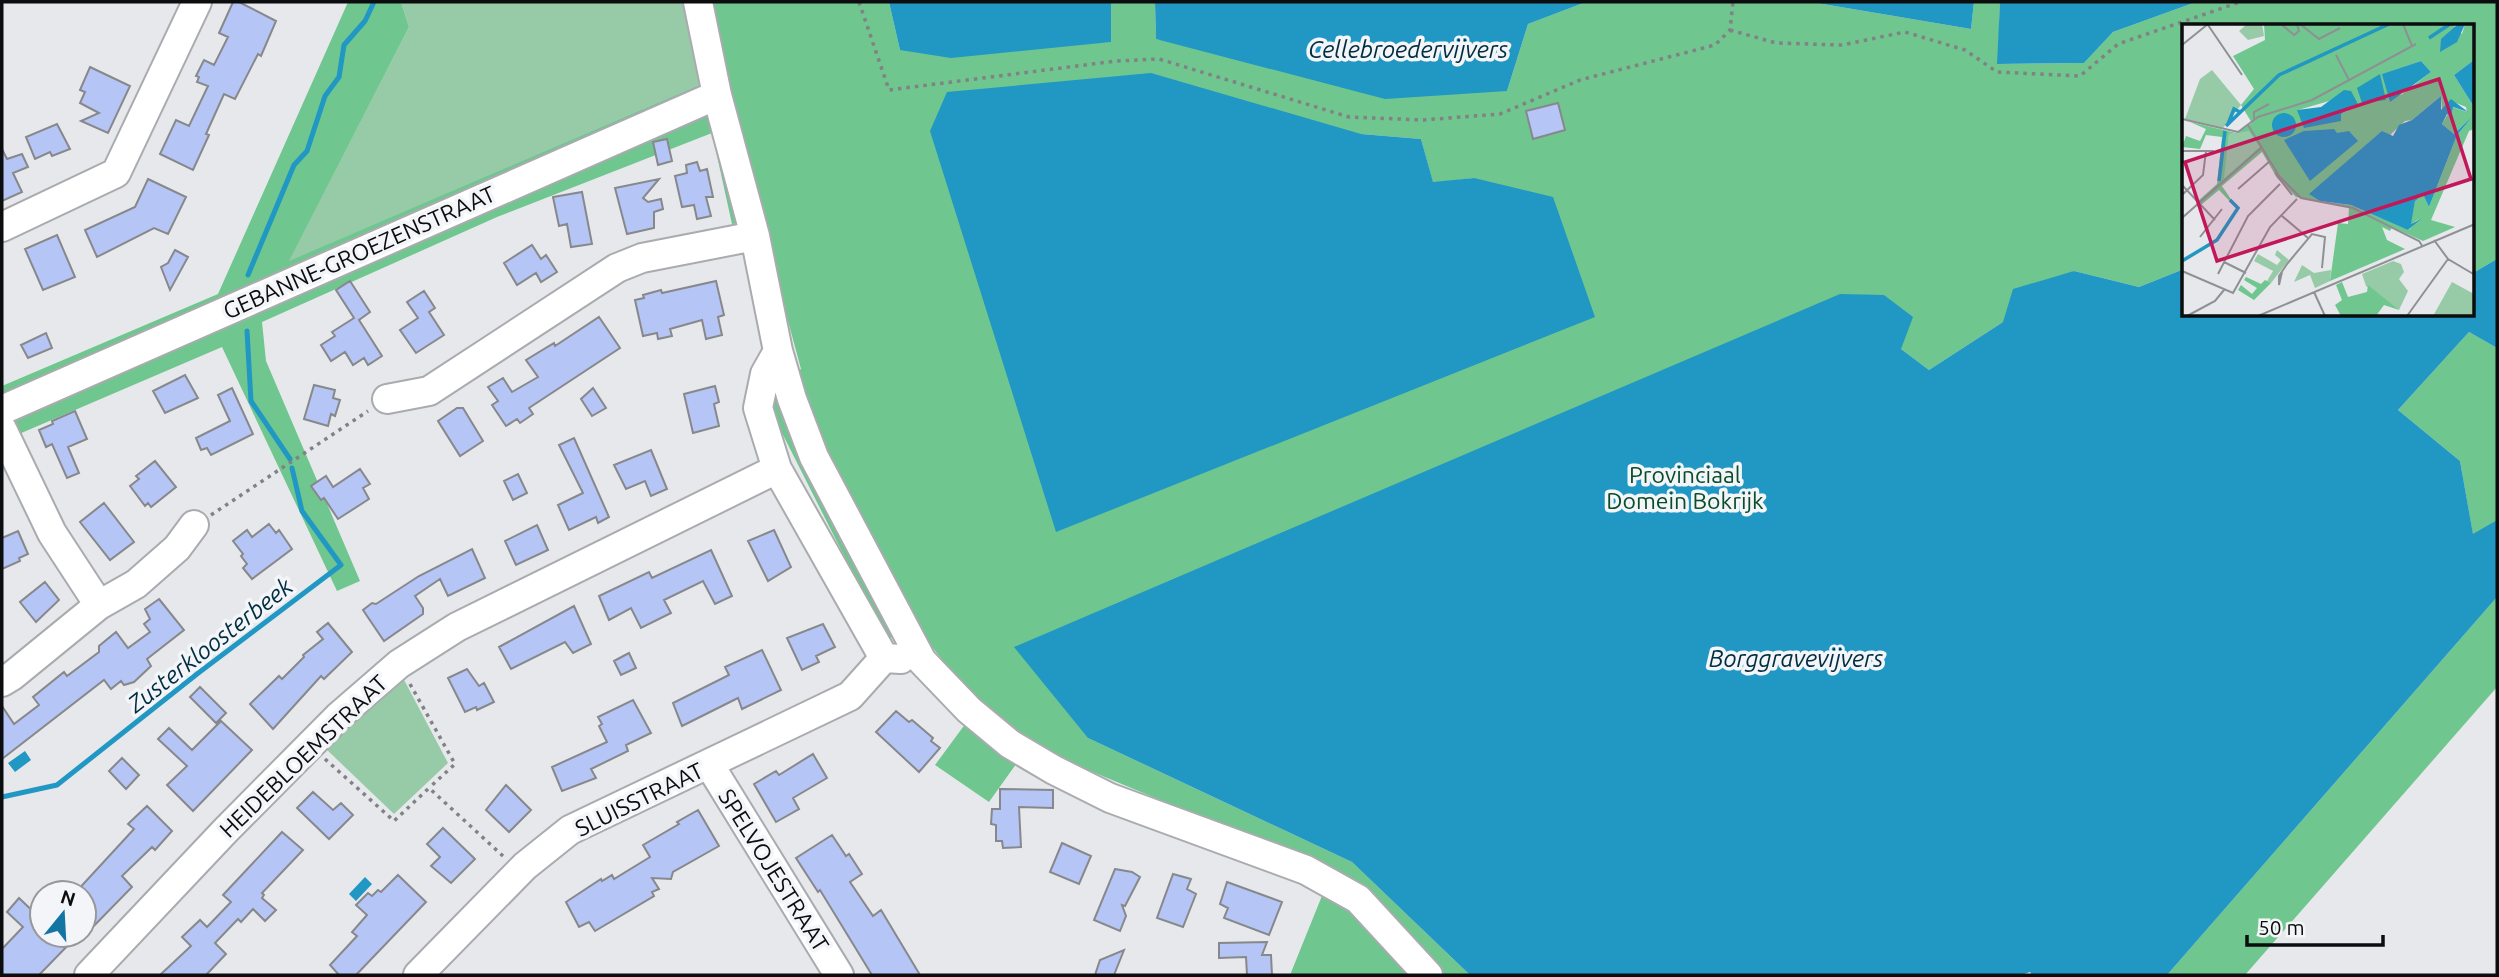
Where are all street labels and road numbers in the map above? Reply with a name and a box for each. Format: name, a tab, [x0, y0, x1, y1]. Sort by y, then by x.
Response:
street label: GEBANNE-GROEZENSTRAAT	[219, 181, 499, 323]
street label: HEIDEBLOEMSTRAAT	[214, 670, 392, 842]
street label: SLUISSTRAAT	[571, 757, 707, 841]
street label: SPELVOJESTRAAT	[714, 784, 834, 956]

